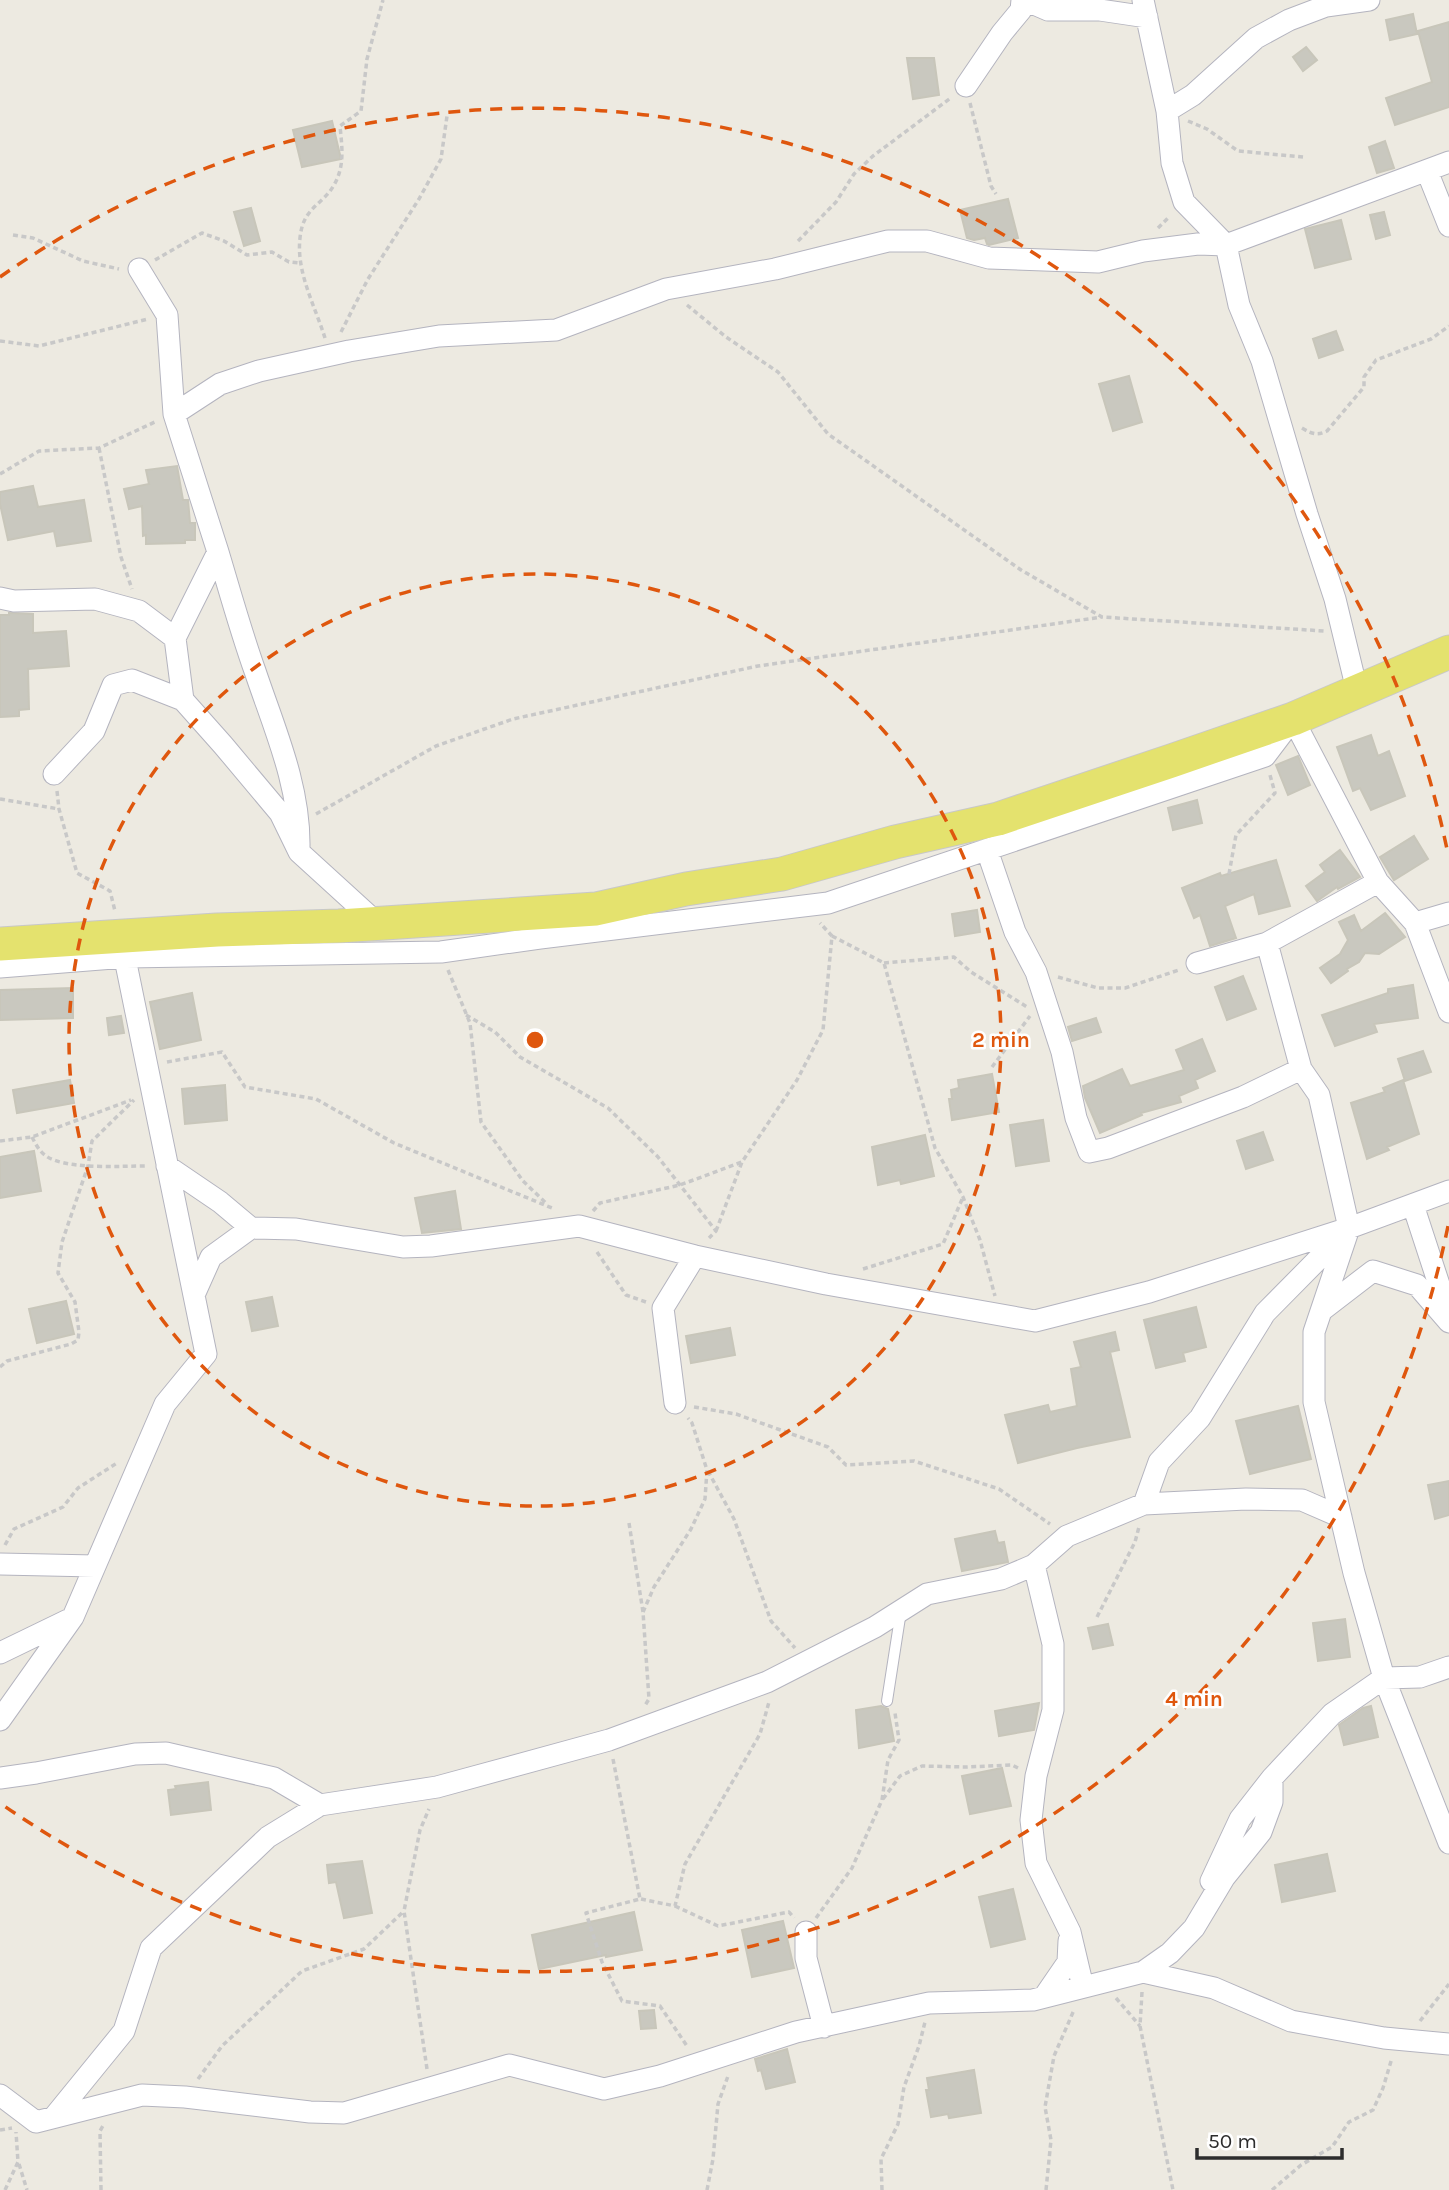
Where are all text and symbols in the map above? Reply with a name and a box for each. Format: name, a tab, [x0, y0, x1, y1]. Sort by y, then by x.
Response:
centre of rings	[523, 1028, 547, 1052]
text: 2 min	[972, 1028, 1030, 1052]
text: 4 min	[1165, 1687, 1223, 1711]
scale bar	[1197, 2116, 1342, 2160]
text: 50 m	[1208, 2129, 1257, 2153]

